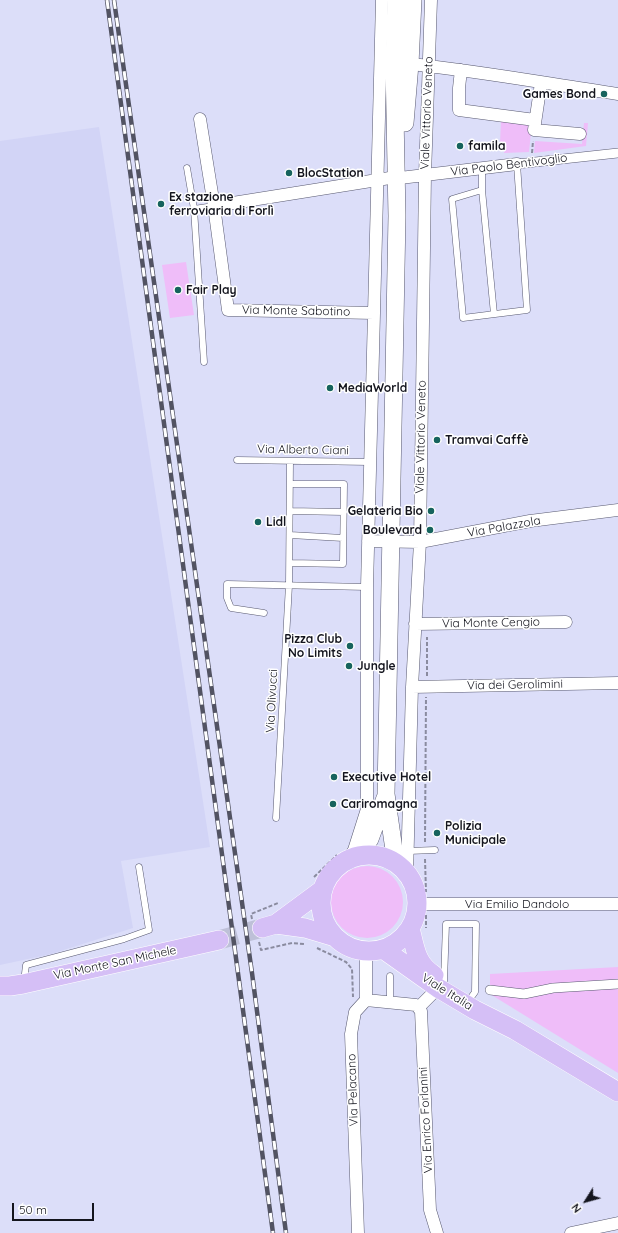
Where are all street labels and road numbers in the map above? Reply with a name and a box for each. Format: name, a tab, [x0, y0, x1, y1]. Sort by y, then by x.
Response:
street label: Viale Vittorio Veneto	[418, 56, 436, 170]
street label: Via Paolo Bentivoglio	[450, 151, 568, 179]
street label: Via Monte Sabotino	[242, 303, 350, 319]
street label: Viale Vittorio Veneto	[413, 380, 429, 494]
street label: Via Alberto Ciani	[257, 442, 349, 458]
street label: Via Palazzola	[466, 513, 542, 541]
street label: Via Monte Cengio	[442, 615, 540, 631]
street label: Via Olivucci	[263, 669, 281, 733]
street label: Via dei Gerolimini	[467, 677, 563, 693]
street label: Via Emilio Dandolo	[465, 897, 569, 911]
street label: Via Monte San Michele	[52, 943, 178, 983]
street label: Viale Italia	[419, 971, 475, 1013]
street label: Via Pelacano	[345, 1053, 361, 1127]
street label: Via Enrico Forlanini	[416, 1067, 436, 1173]

